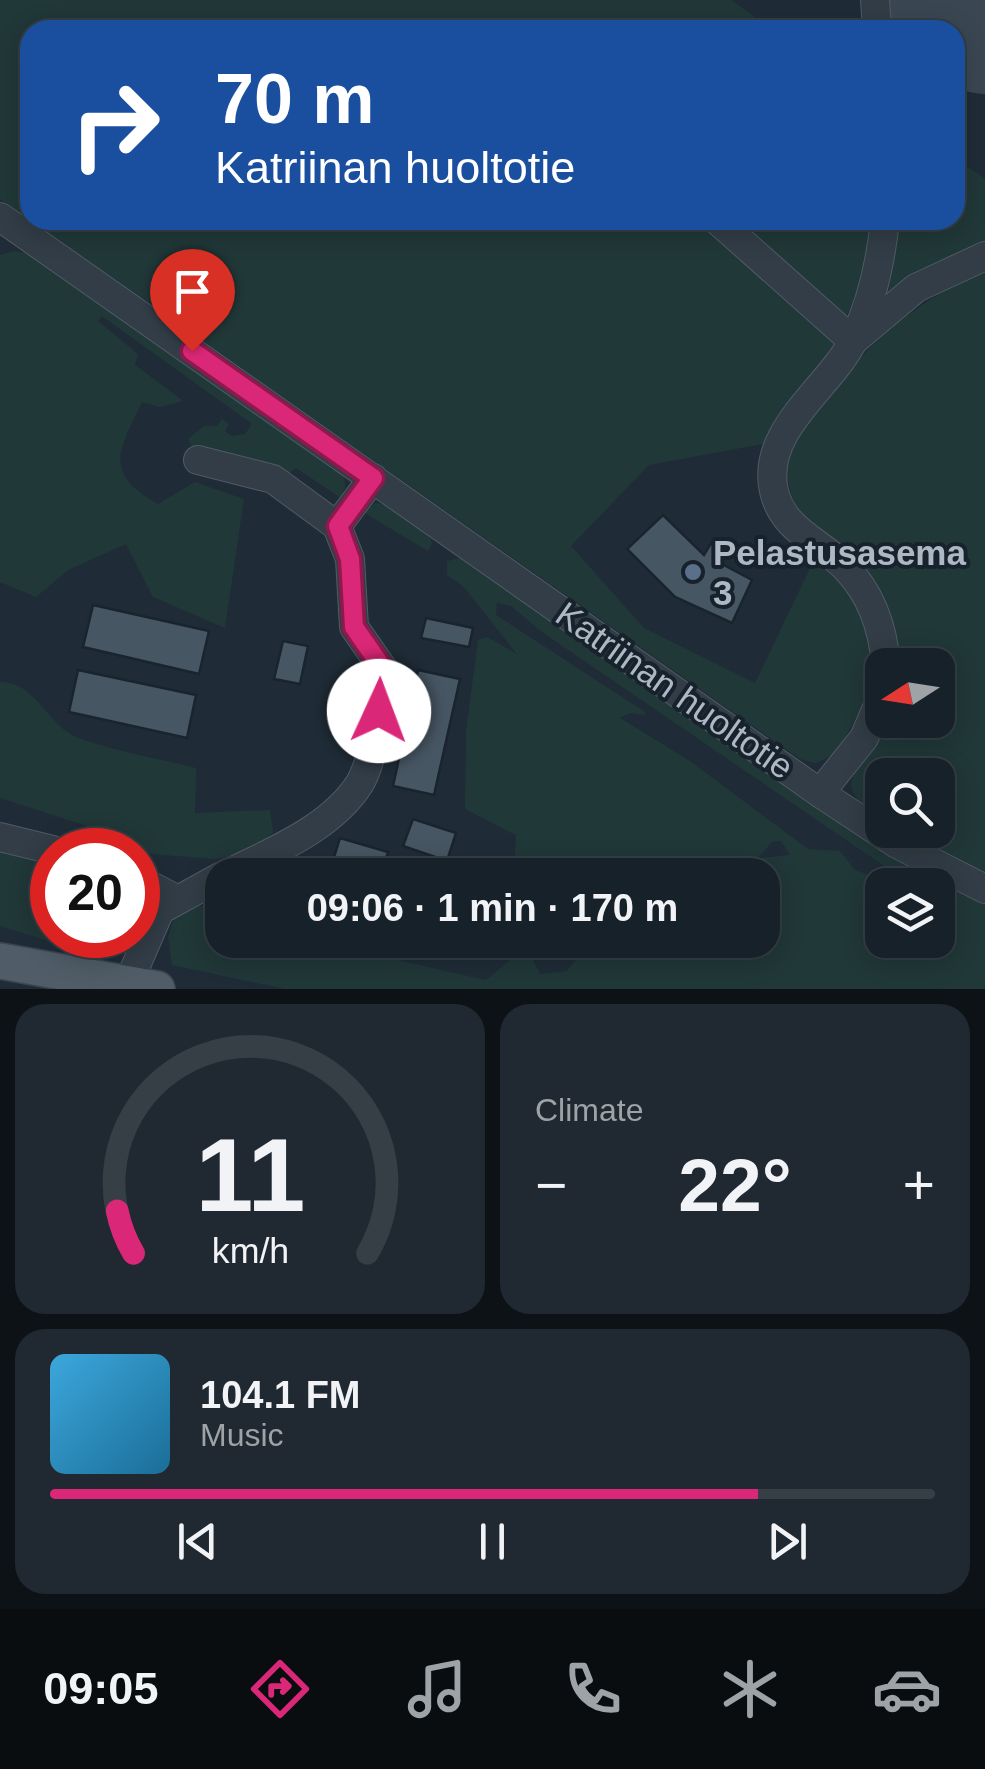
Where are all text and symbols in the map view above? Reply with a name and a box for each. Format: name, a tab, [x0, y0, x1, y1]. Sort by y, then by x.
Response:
icon: right	[50, 60, 180, 190]
text: 70 m	[215, 60, 375, 138]
text: Katriinan huoltotie	[215, 142, 575, 193]
pin	[150, 249, 235, 352]
icon: arrive	[165, 264, 220, 319]
place label: Pelastusasema 3	[713, 533, 966, 612]
marker: Pelastusasema 3	[682, 561, 704, 583]
street label: Katriinan huoltotie	[549, 594, 801, 786]
north arrow	[865, 648, 955, 738]
map controls	[865, 648, 955, 958]
position arrow	[327, 659, 431, 763]
button: search	[865, 758, 955, 848]
speed limit sign: 20	[30, 828, 160, 958]
button: layers	[865, 868, 955, 958]
text: 09:06 · 1 min · 170 m	[307, 887, 678, 929]
text: Climate	[535, 1092, 643, 1128]
text: 11	[195, 1117, 305, 1233]
text: 22°	[678, 1143, 792, 1227]
text: −	[535, 1154, 567, 1216]
text: +	[903, 1154, 935, 1216]
text: km/h	[211, 1231, 289, 1271]
text: 104.1 FM	[200, 1374, 361, 1416]
text: Music	[200, 1417, 284, 1453]
icon: previous	[170, 1514, 225, 1569]
icon: pause	[465, 1514, 520, 1569]
icon: next	[760, 1514, 815, 1569]
icon: directions	[245, 1654, 315, 1724]
icon: music	[402, 1654, 472, 1724]
icon: phone	[558, 1654, 628, 1724]
icon: climate	[715, 1654, 785, 1724]
icon: car	[872, 1654, 942, 1724]
text: 09:05	[43, 1663, 158, 1714]

